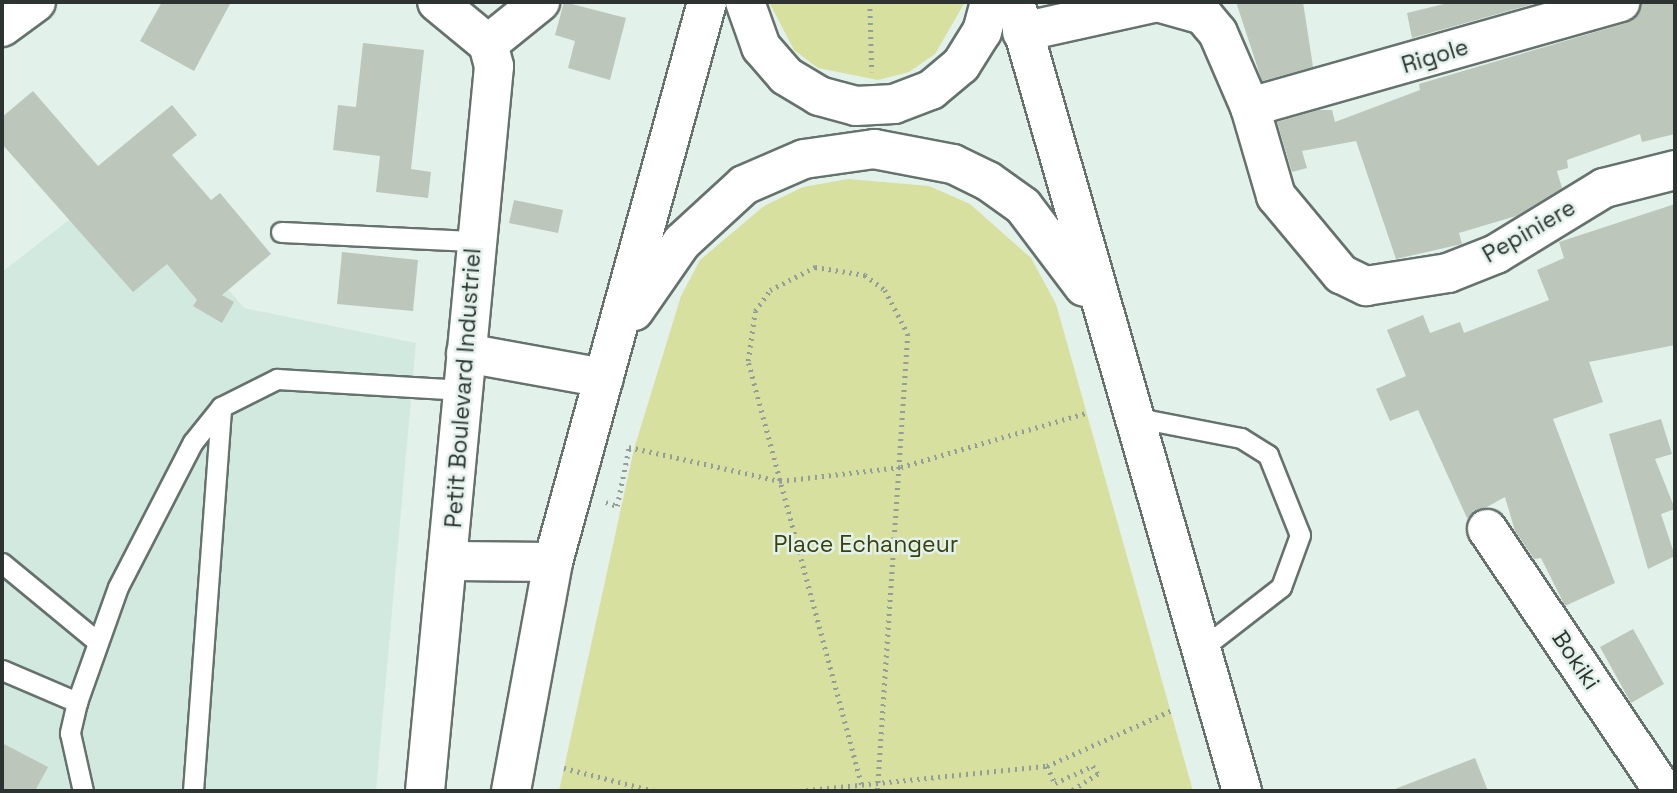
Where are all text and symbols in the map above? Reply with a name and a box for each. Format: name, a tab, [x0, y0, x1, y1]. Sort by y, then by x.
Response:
street label: Rigole	[1398, 33, 1472, 79]
street label: Pepiniere	[1478, 193, 1580, 269]
street label: Petit Boulevard Industriel	[439, 247, 487, 529]
park label: Place Echangeur	[774, 530, 958, 558]
street label: Bokiki	[1546, 625, 1606, 695]

